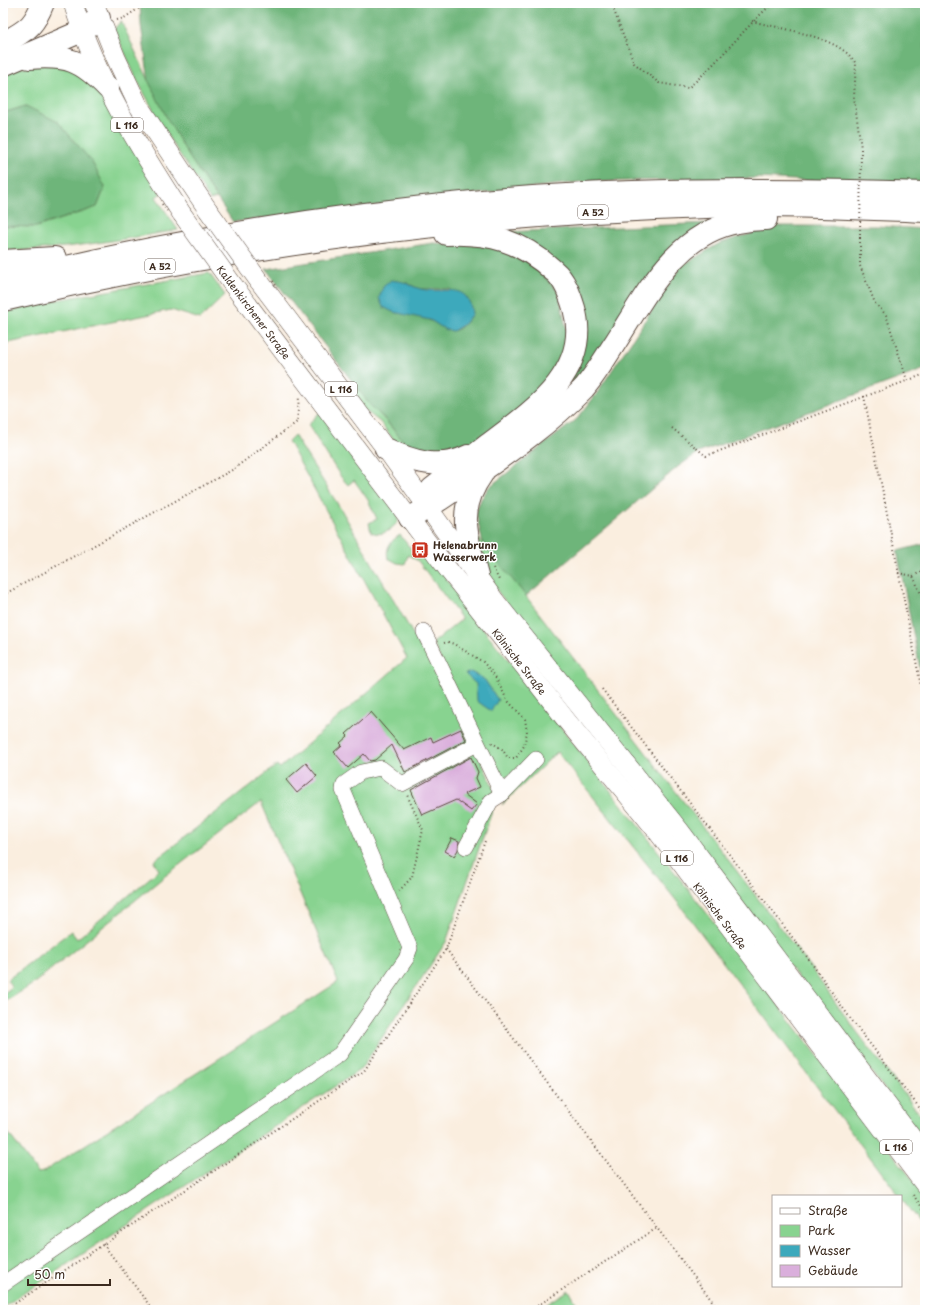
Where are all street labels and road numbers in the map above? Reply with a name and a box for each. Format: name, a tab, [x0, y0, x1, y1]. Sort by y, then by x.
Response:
road number: L 116	[111, 118, 143, 132]
road number: A 52	[578, 205, 608, 219]
road number: A 52	[145, 259, 175, 273]
street label: Kaldenkirchener Straße	[214, 262, 294, 362]
road number: L 116	[325, 382, 357, 396]
street label: Kölnische Straße	[489, 625, 551, 697]
road number: L 116	[661, 851, 693, 865]
street label: Kölnische Straße	[691, 879, 751, 952]
road number: L 116	[880, 1140, 912, 1154]

